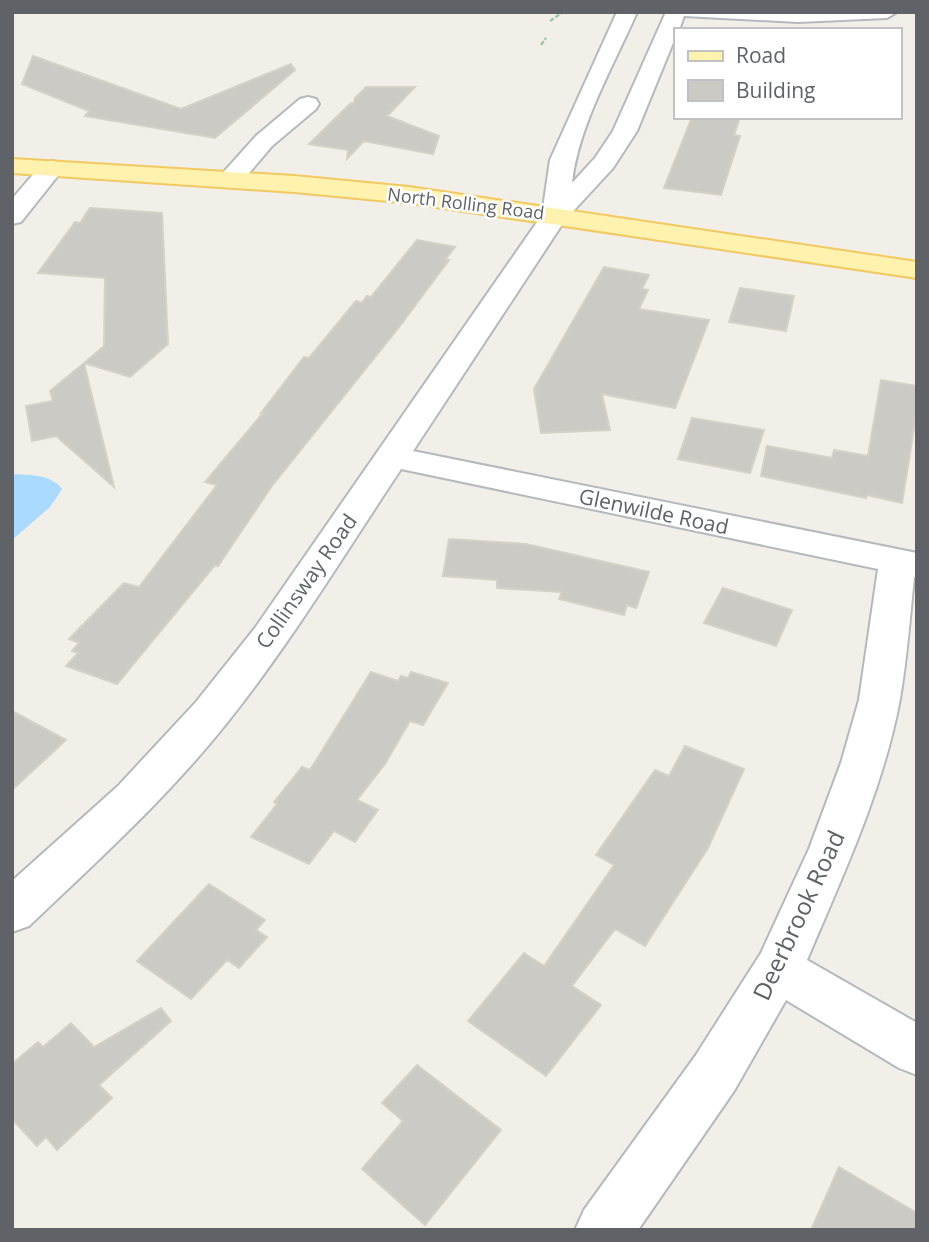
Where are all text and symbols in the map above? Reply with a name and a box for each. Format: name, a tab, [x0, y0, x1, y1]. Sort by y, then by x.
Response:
legend	[674, 28, 901, 119]
text: Road	[736, 41, 786, 69]
text: Building	[736, 76, 815, 104]
street label: North Rolling Road	[386, 181, 546, 225]
street label: Glenwilde Road	[577, 481, 731, 541]
street label: Collinsway Road	[249, 508, 363, 654]
street label: Deerbrook Road	[744, 825, 852, 1005]

